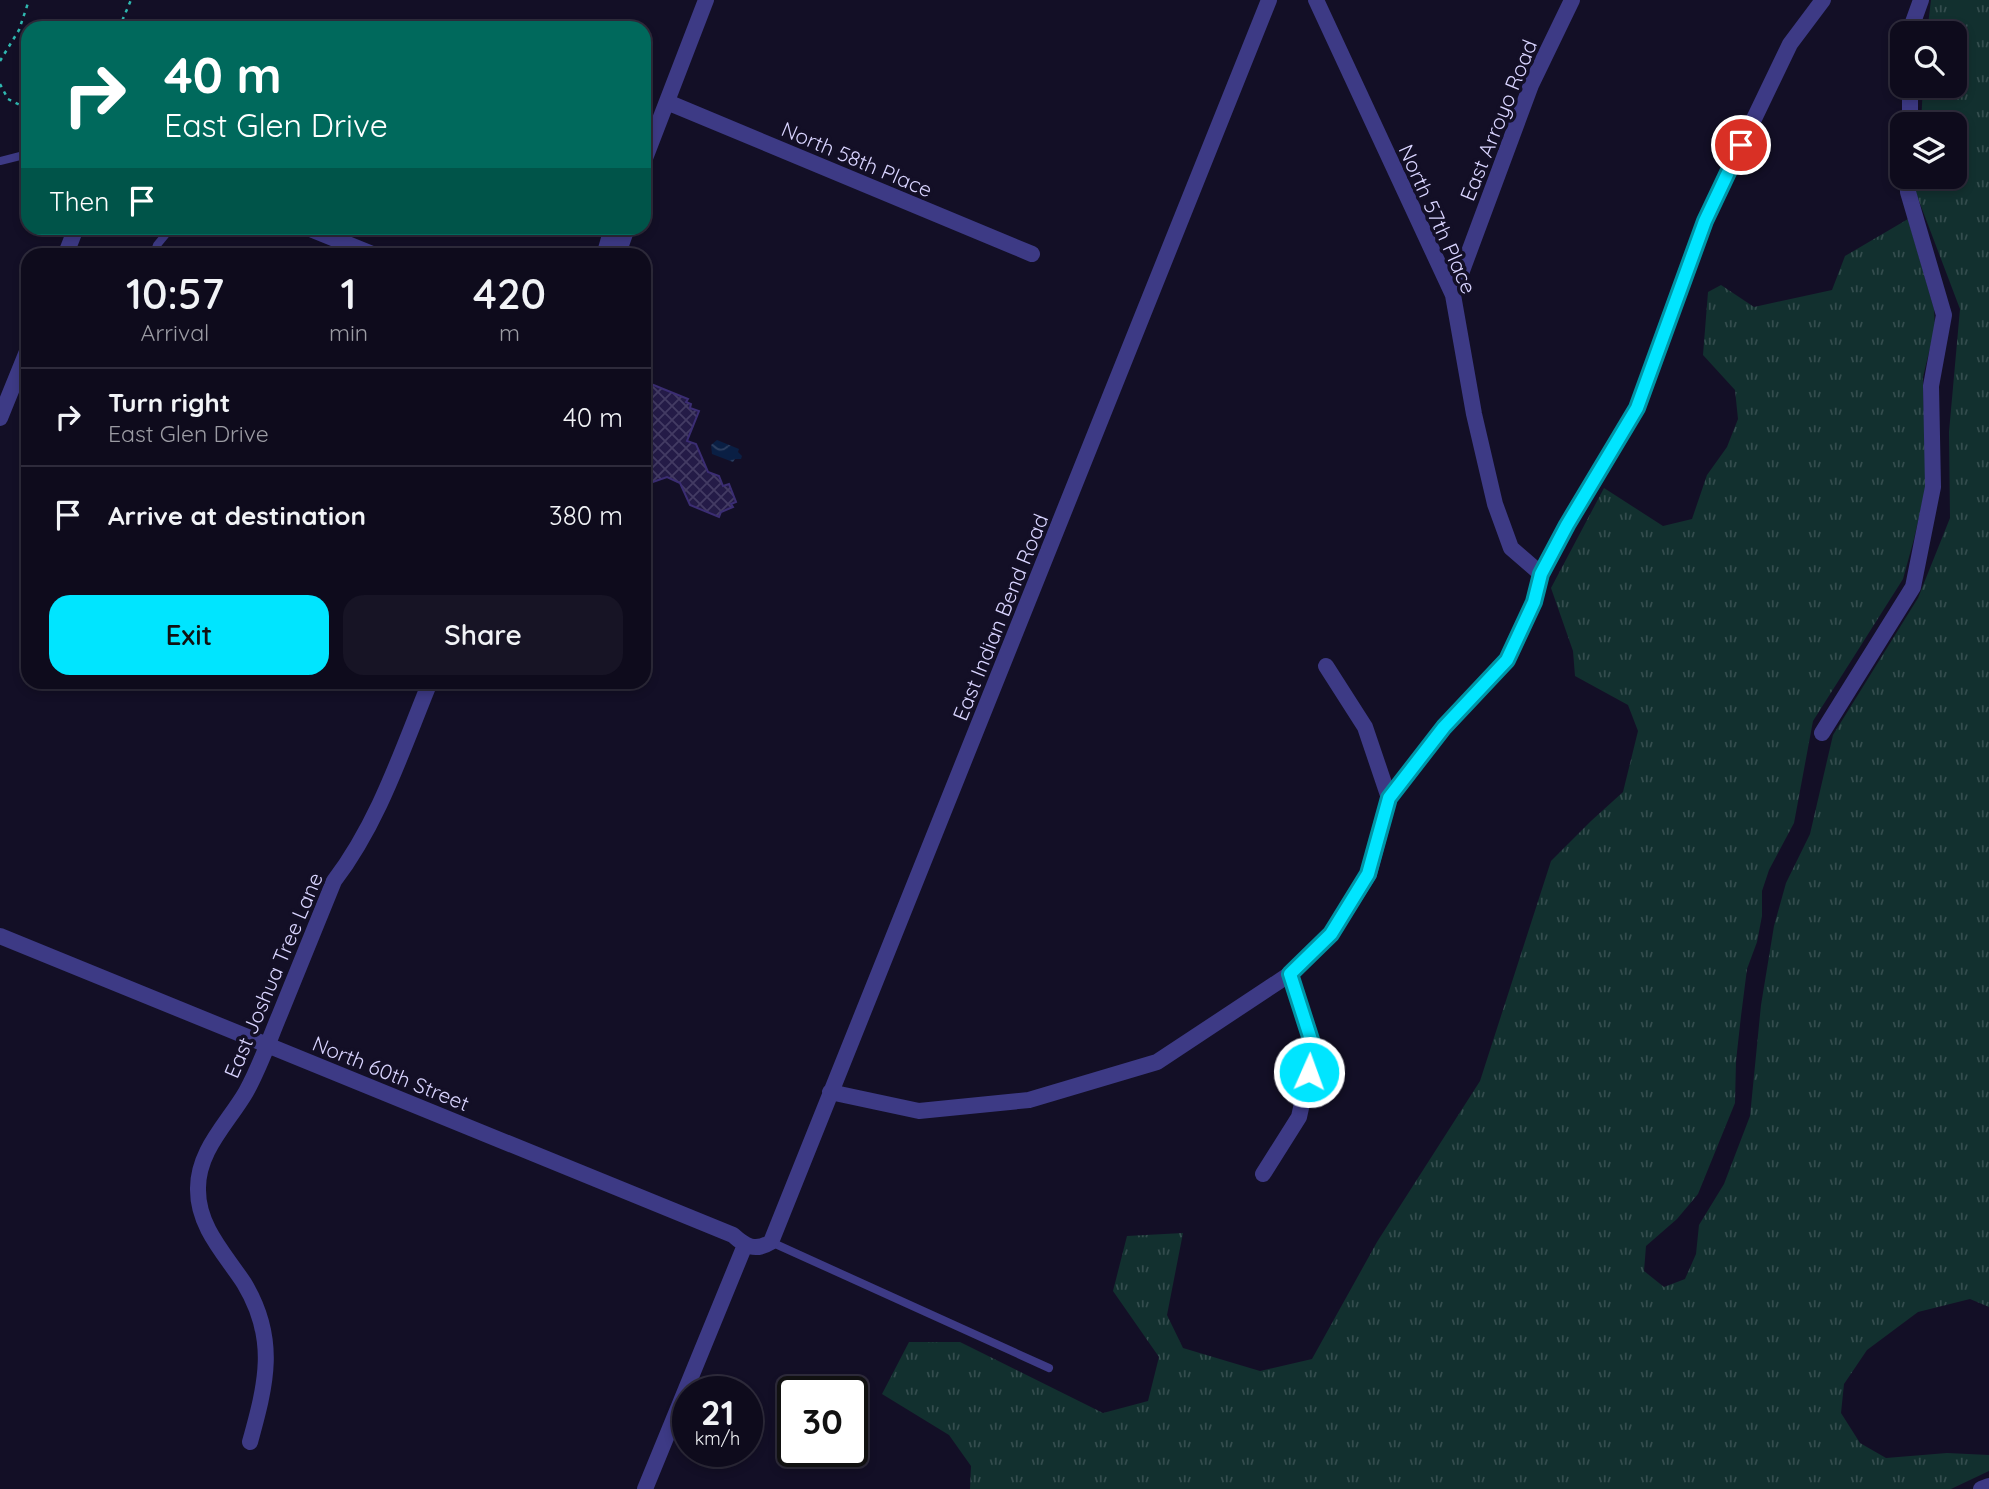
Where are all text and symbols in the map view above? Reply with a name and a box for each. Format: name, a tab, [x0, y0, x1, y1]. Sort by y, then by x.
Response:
map controls	[1890, 21, 1967, 189]
button: search	[1890, 21, 1967, 98]
street label: East Arroyo Road	[1454, 36, 1542, 204]
text: 40 m	[164, 44, 282, 105]
icon: right	[49, 49, 140, 140]
text: East Glen Drive	[164, 105, 388, 145]
button: layers	[1890, 112, 1967, 189]
pin	[1711, 115, 1771, 175]
street label: North 58th Place	[778, 116, 936, 202]
icon: arrive	[1722, 126, 1760, 164]
street label: North 57th Place	[1393, 140, 1483, 298]
icon: arrive	[123, 182, 161, 220]
text: Then	[49, 185, 109, 218]
text: 10:57	[126, 267, 224, 320]
text: 1	[341, 267, 357, 320]
text: 420	[473, 267, 546, 320]
text: Arrival	[141, 318, 209, 347]
text: min	[329, 318, 368, 347]
text: m	[499, 318, 520, 347]
text: Turn right	[108, 386, 230, 419]
icon: right	[49, 398, 87, 436]
text: 40 m	[563, 401, 623, 434]
text: East Glen Drive	[108, 419, 269, 448]
icon: arrive	[49, 496, 87, 534]
text: Arrive at destination	[108, 499, 366, 532]
text: 380 m	[549, 499, 623, 532]
street label: East Indian Bend Road	[947, 510, 1053, 724]
button: Exit	[49, 595, 329, 675]
button: Share	[343, 595, 623, 675]
street label: East Joshua Tree Lane	[218, 868, 328, 1082]
street label: North 60th Street	[309, 1030, 473, 1116]
position arrow	[1272, 1035, 1346, 1109]
speed limit sign: 30	[777, 1376, 868, 1467]
text: 21	[701, 1390, 734, 1434]
text: km/h	[695, 1427, 740, 1450]

